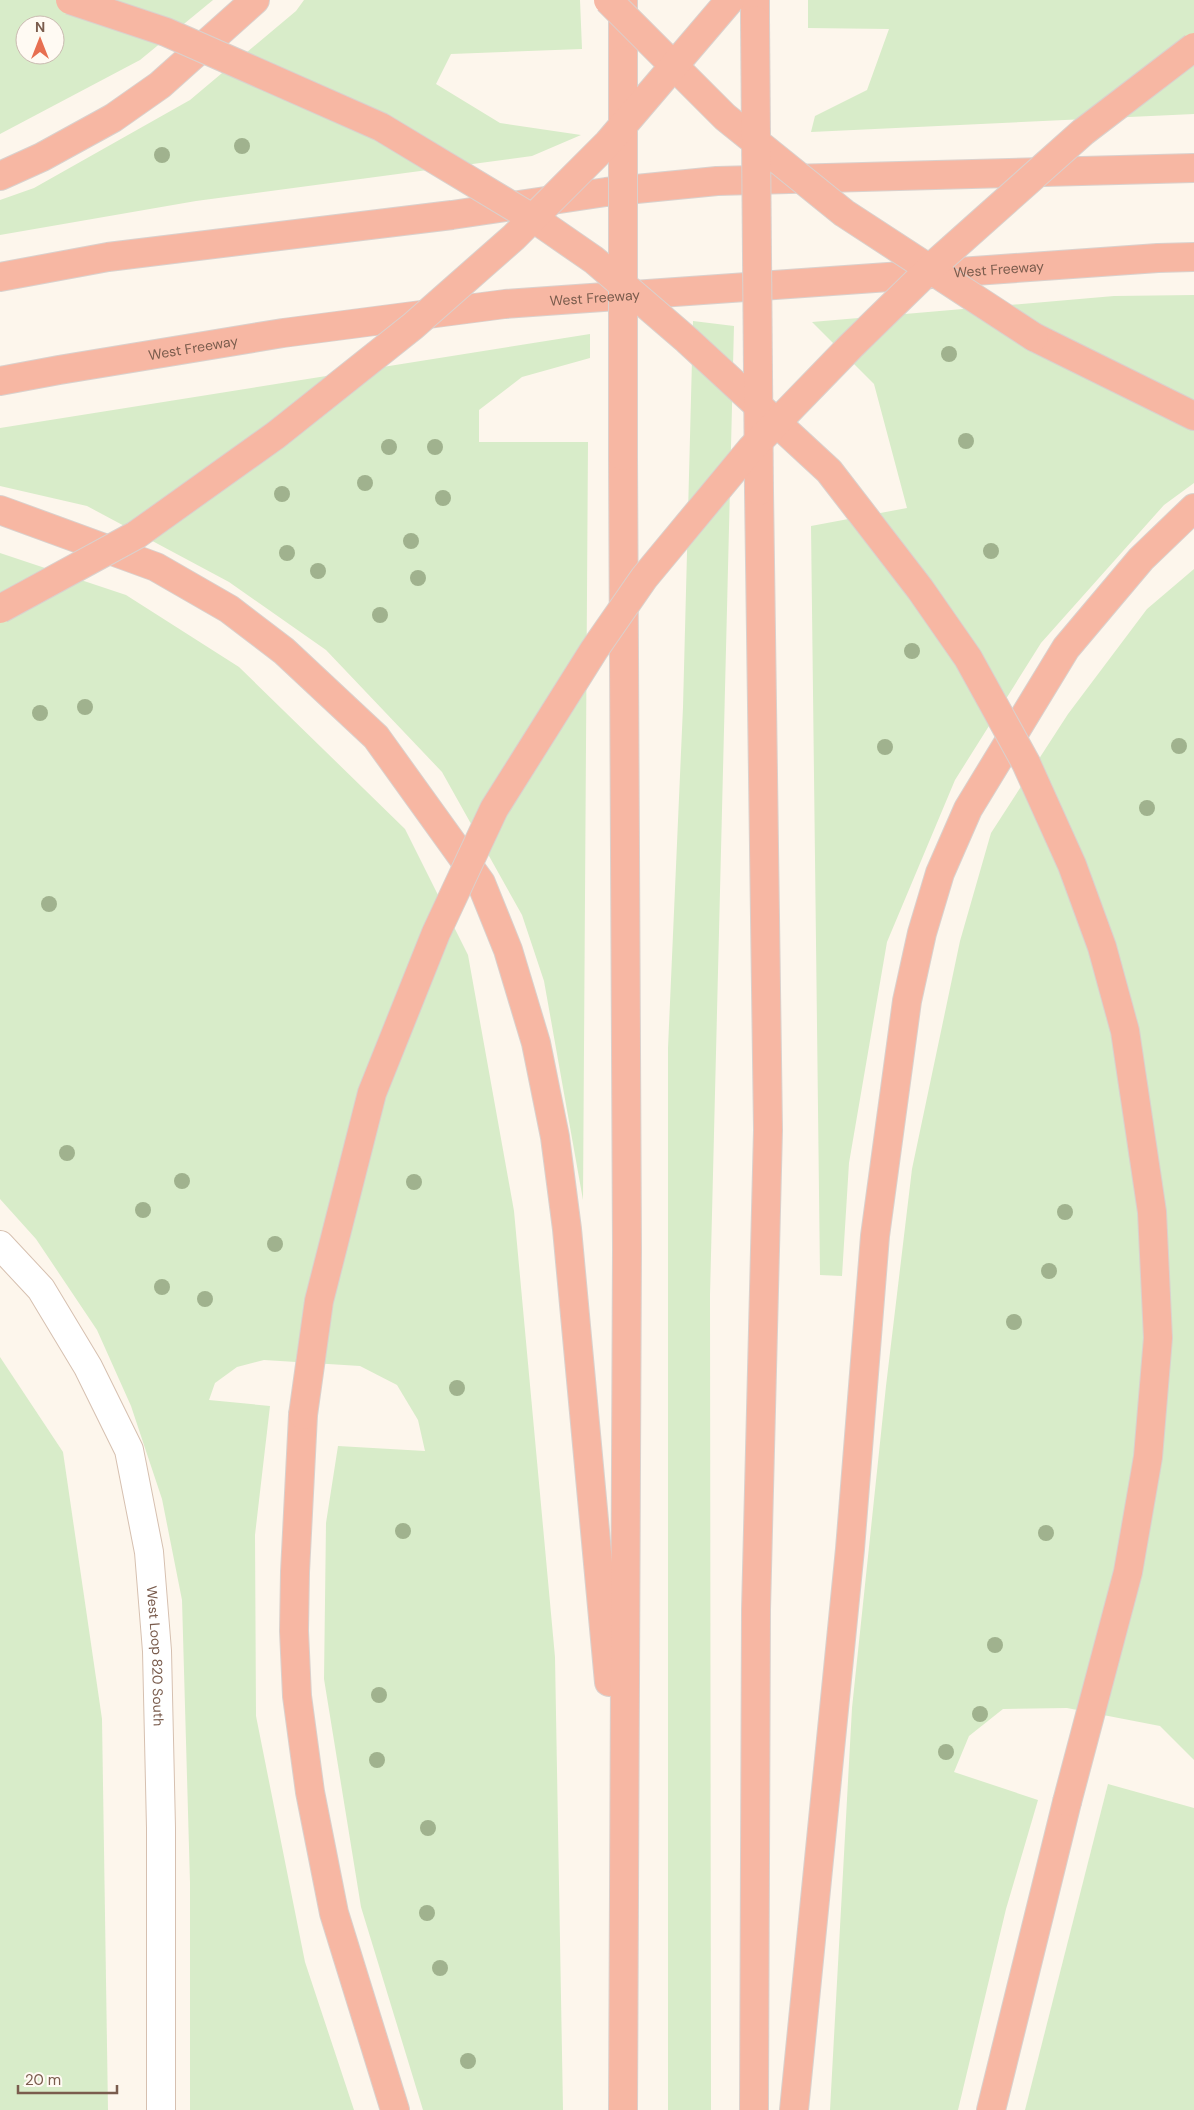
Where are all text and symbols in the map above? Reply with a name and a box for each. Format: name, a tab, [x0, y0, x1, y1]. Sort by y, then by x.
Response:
north arrow	[15, 15, 65, 65]
text: N	[35, 18, 45, 36]
street label: West Freeway	[953, 257, 1045, 281]
street label: West Freeway	[549, 286, 641, 310]
street label: West Freeway	[147, 332, 239, 364]
street label: West Loop 820 South	[143, 1585, 168, 1726]
scale bar	[18, 2062, 116, 2094]
text: 20 m	[25, 2070, 61, 2090]

